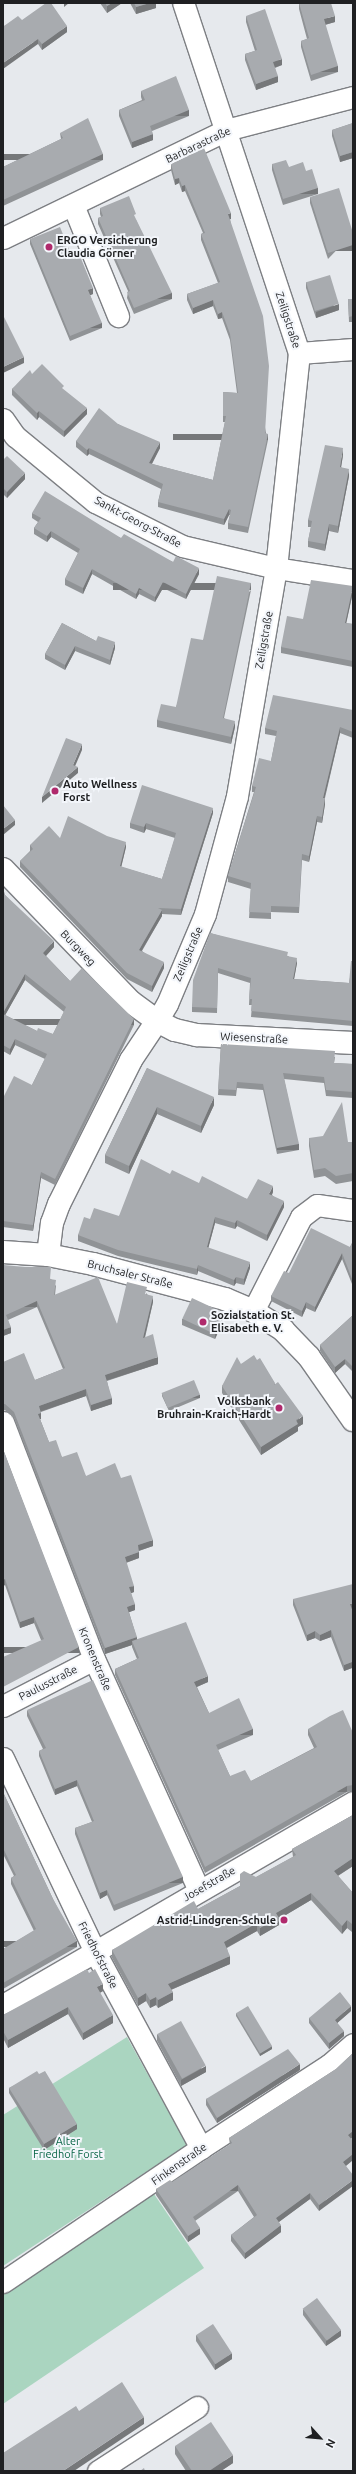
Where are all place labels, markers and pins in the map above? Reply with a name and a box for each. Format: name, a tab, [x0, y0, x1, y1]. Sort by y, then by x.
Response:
place label: ERGO Versicherung Claudia Görner	[57, 234, 158, 260]
marker: ERGO Versicherung Claudia Görner	[44, 242, 54, 252]
place label: Auto Wellness Forst	[63, 778, 137, 804]
marker: Auto Wellness Forst	[50, 786, 60, 796]
place label: Sozialstation St. Elisabeth e. V.	[211, 1309, 295, 1335]
marker: Sozialstation St. Elisabeth e. V.	[198, 1317, 208, 1327]
place label: Volksbank Bruhrain-Kraich-Hardt	[157, 1395, 271, 1421]
marker: Volksbank Bruhrain-Kraich-Hardt	[274, 1403, 284, 1413]
place label: Astrid-Lindgren-Schule	[157, 1913, 276, 1927]
marker: Astrid-Lindgren-Schule	[279, 1915, 289, 1925]

